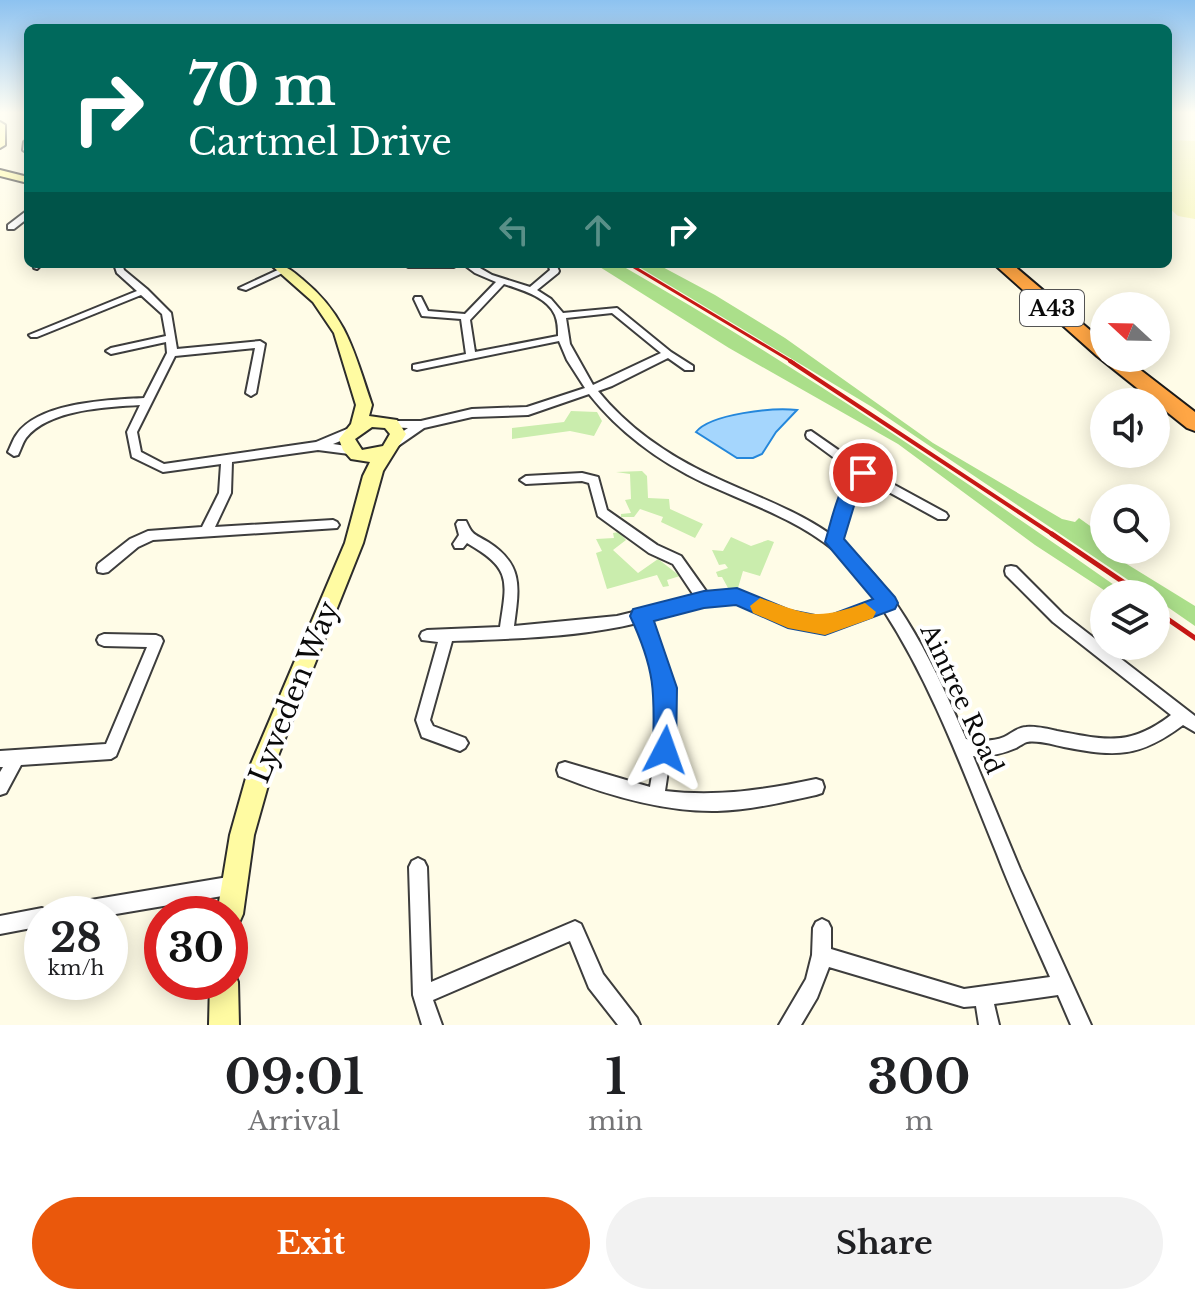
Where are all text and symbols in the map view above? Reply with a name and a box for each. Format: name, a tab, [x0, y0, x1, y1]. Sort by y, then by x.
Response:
text: 70 m	[188, 51, 336, 120]
icon: right	[56, 56, 160, 160]
text: Cartmel Drive	[188, 120, 452, 165]
icon: left	[492, 208, 536, 252]
icon: ahead	[576, 208, 620, 252]
icon: right	[660, 208, 704, 252]
road number: A43	[1020, 290, 1084, 326]
north arrow	[1090, 292, 1170, 372]
map controls	[1090, 292, 1170, 660]
button: sound	[1090, 388, 1170, 468]
pin	[829, 439, 897, 507]
icon: arrive	[841, 451, 885, 495]
button: search	[1090, 484, 1170, 564]
button: layers	[1090, 580, 1170, 660]
street label: Lyveden Way	[242, 596, 346, 788]
street label: Aintree Road	[914, 619, 1009, 778]
position arrow	[623, 708, 707, 792]
speed limit sign: 30	[144, 896, 248, 1000]
text: 28	[50, 913, 102, 963]
text: km/h	[48, 956, 104, 980]
text: 09:01	[224, 1047, 364, 1107]
text: 1	[605, 1047, 626, 1107]
text: 300	[867, 1047, 971, 1107]
text: Arrival	[248, 1105, 340, 1137]
text: min	[588, 1105, 643, 1137]
text: m	[905, 1105, 933, 1137]
button: Exit	[32, 1197, 590, 1289]
button: Share	[606, 1197, 1163, 1289]

